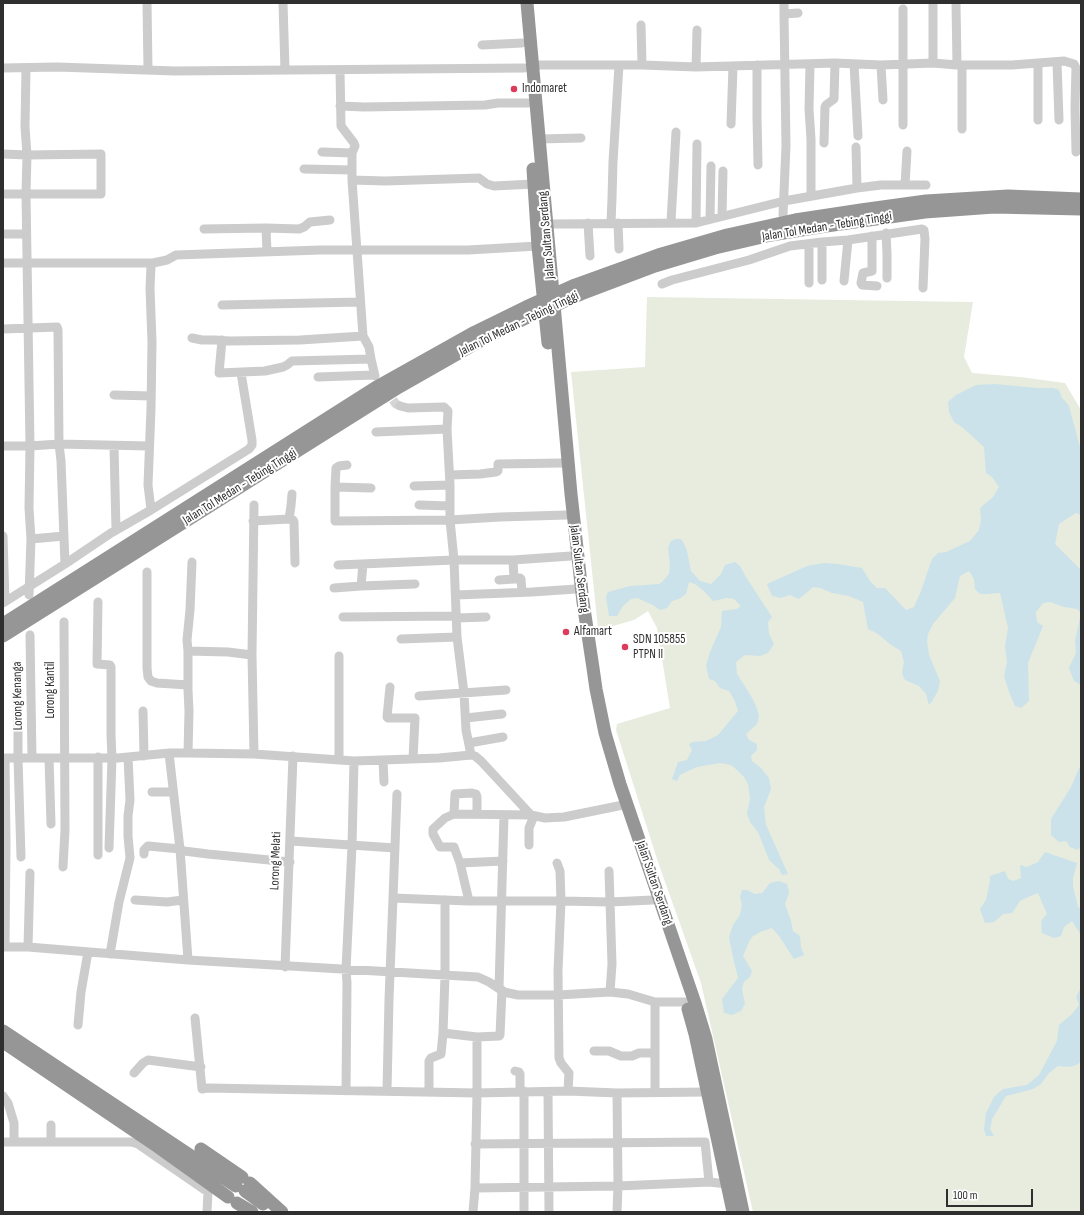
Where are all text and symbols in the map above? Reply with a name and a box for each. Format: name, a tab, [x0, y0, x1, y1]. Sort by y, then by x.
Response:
place label: Indomaret	[522, 81, 567, 97]
marker: Indomaret	[509, 84, 519, 94]
street label: Jalan Sultan Serdang	[535, 190, 559, 280]
street label: Jalan Tol Medan - Tebing Tinggi	[761, 209, 893, 245]
street label: Jalan Tol Medan - Tebing Tinggi	[457, 288, 581, 360]
street label: Jalan Tol Medan - Tebing Tinggi	[180, 446, 300, 528]
street label: Jalan Sultan Serdang	[566, 524, 592, 614]
place label: Alfamart	[574, 624, 612, 640]
marker: Alfamart	[561, 627, 571, 637]
place label: SDN 105855 PTPN II	[633, 632, 685, 663]
marker: SDN 105855 PTPN II	[620, 642, 630, 652]
street label: Lorong Kenanga	[10, 661, 26, 731]
street label: Lorong Kantil	[43, 661, 59, 719]
street label: Lorong Melati	[267, 831, 285, 891]
street label: Jalan Sultan Serdang	[632, 839, 676, 927]
scale bar	[948, 1181, 1035, 1207]
text: 100 m	[953, 1188, 978, 1203]

